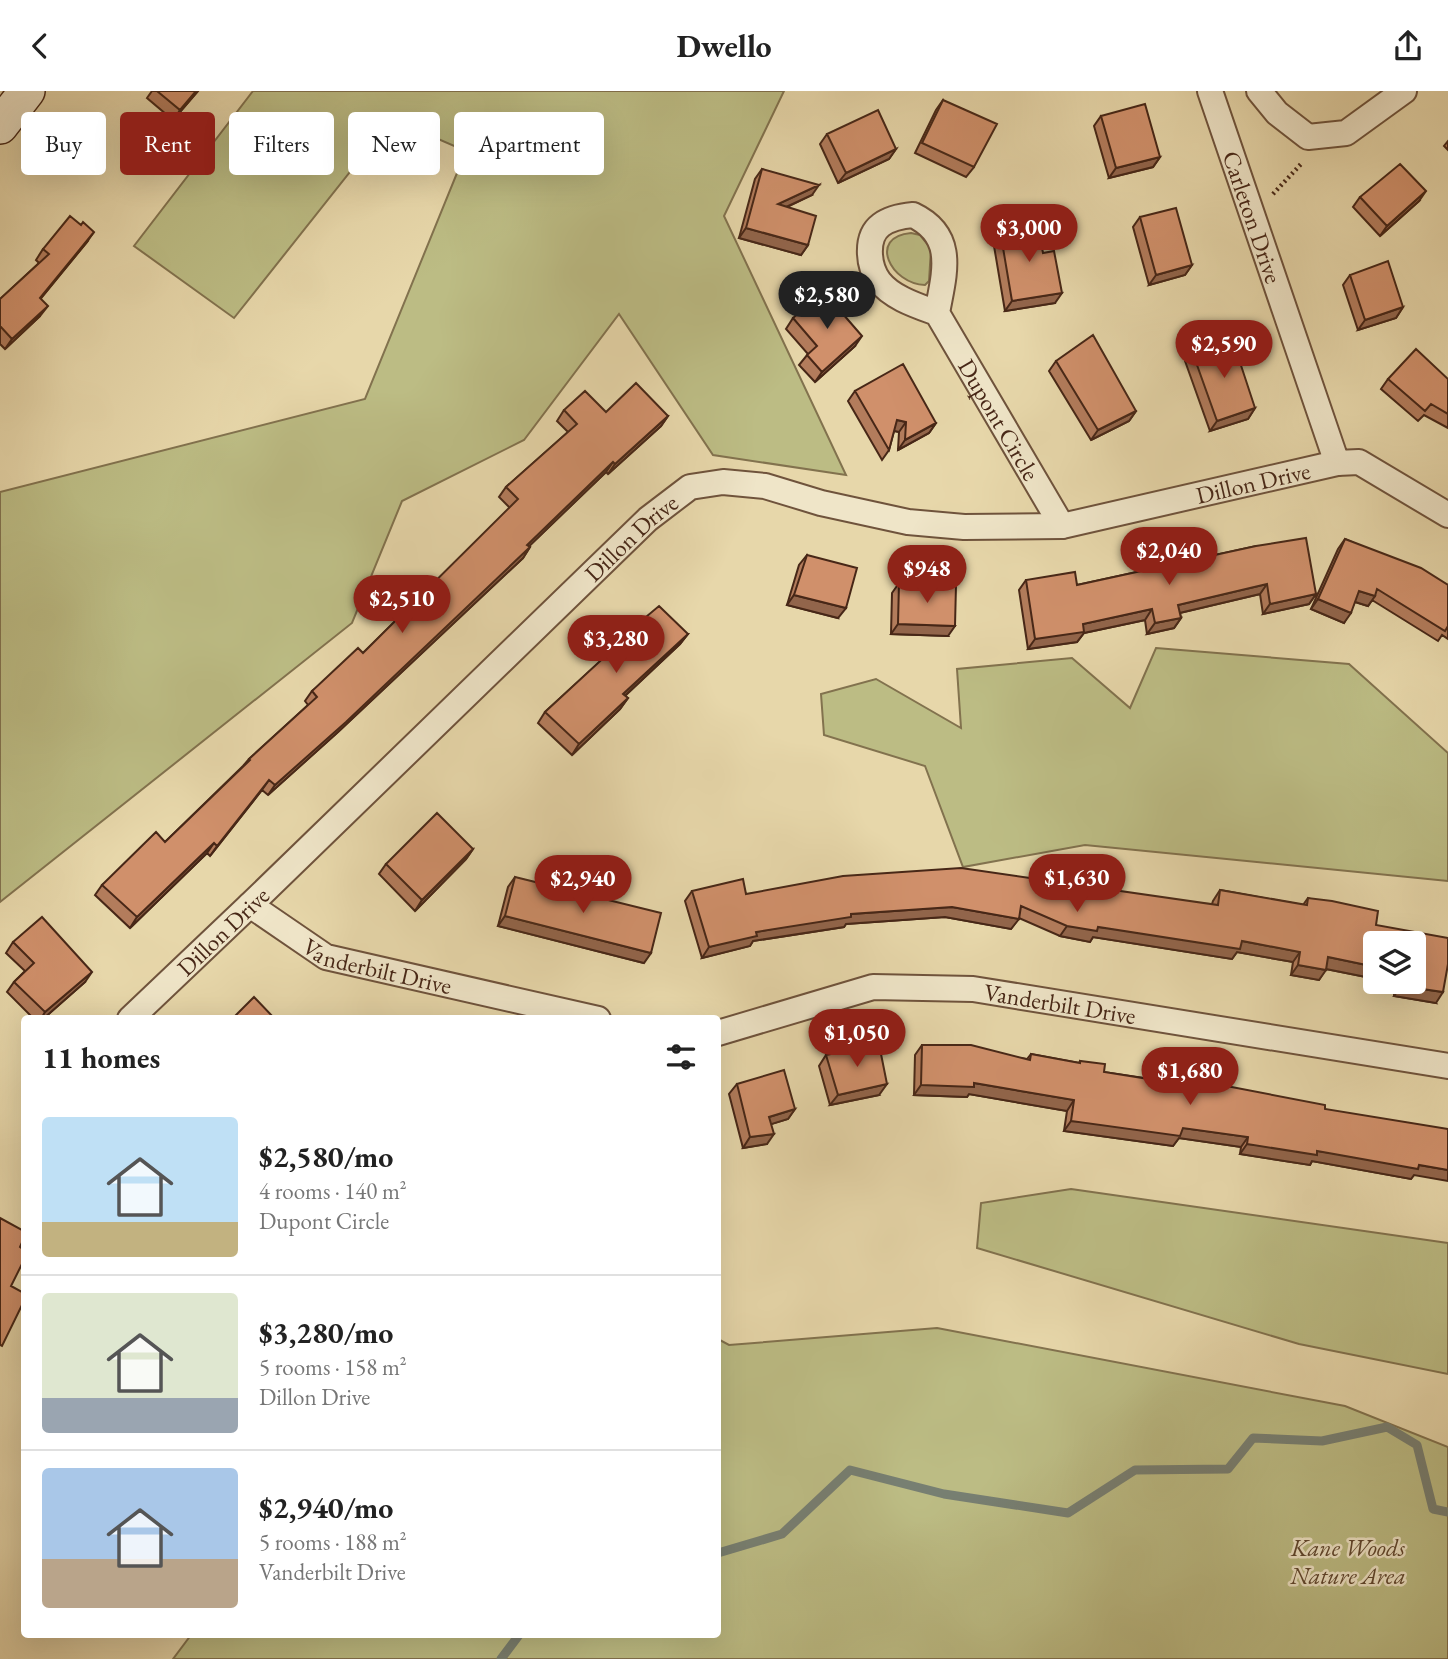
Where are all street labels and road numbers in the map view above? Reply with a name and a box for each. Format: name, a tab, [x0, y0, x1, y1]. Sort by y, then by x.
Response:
street label: Carleton Drive	[1216, 147, 1290, 287]
street label: Dupont Circle	[952, 353, 1047, 486]
street label: Dillon Drive	[1193, 454, 1313, 510]
street label: Dillon Drive	[578, 487, 684, 588]
street label: Dillon Drive	[170, 880, 276, 982]
street label: Vanderbilt Drive	[297, 930, 455, 1001]
street label: Vanderbilt Drive	[982, 976, 1138, 1031]

